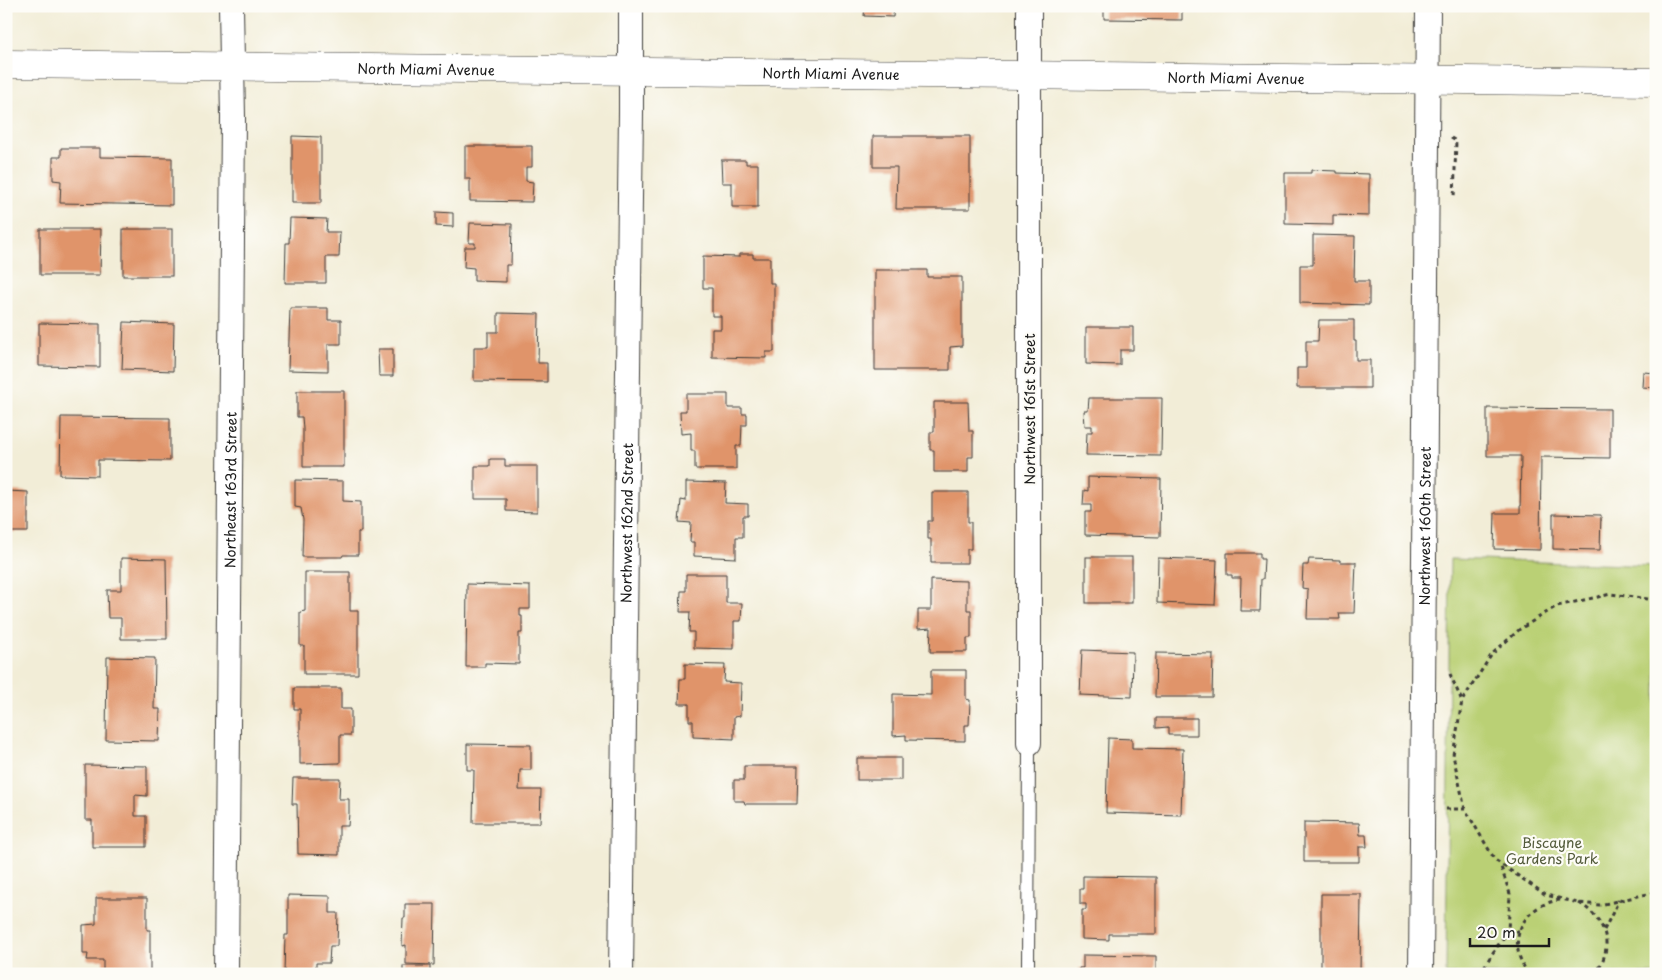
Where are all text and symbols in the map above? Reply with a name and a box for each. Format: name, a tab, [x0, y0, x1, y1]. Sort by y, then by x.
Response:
street label: North Miami Avenue	[357, 57, 495, 80]
street label: North Miami Avenue	[762, 62, 900, 84]
street label: North Miami Avenue	[1167, 66, 1305, 89]
street label: Northwest 161st Street	[1019, 333, 1040, 485]
street label: Northeast 163rd Street	[219, 411, 241, 568]
street label: Northwest 162nd Street	[615, 442, 638, 603]
street label: Northwest 160th Street	[1413, 446, 1435, 606]
park label: Biscayne Gardens Park	[1506, 832, 1599, 869]
scale bar	[1470, 915, 1548, 947]
text: 20 m	[1477, 920, 1516, 943]

